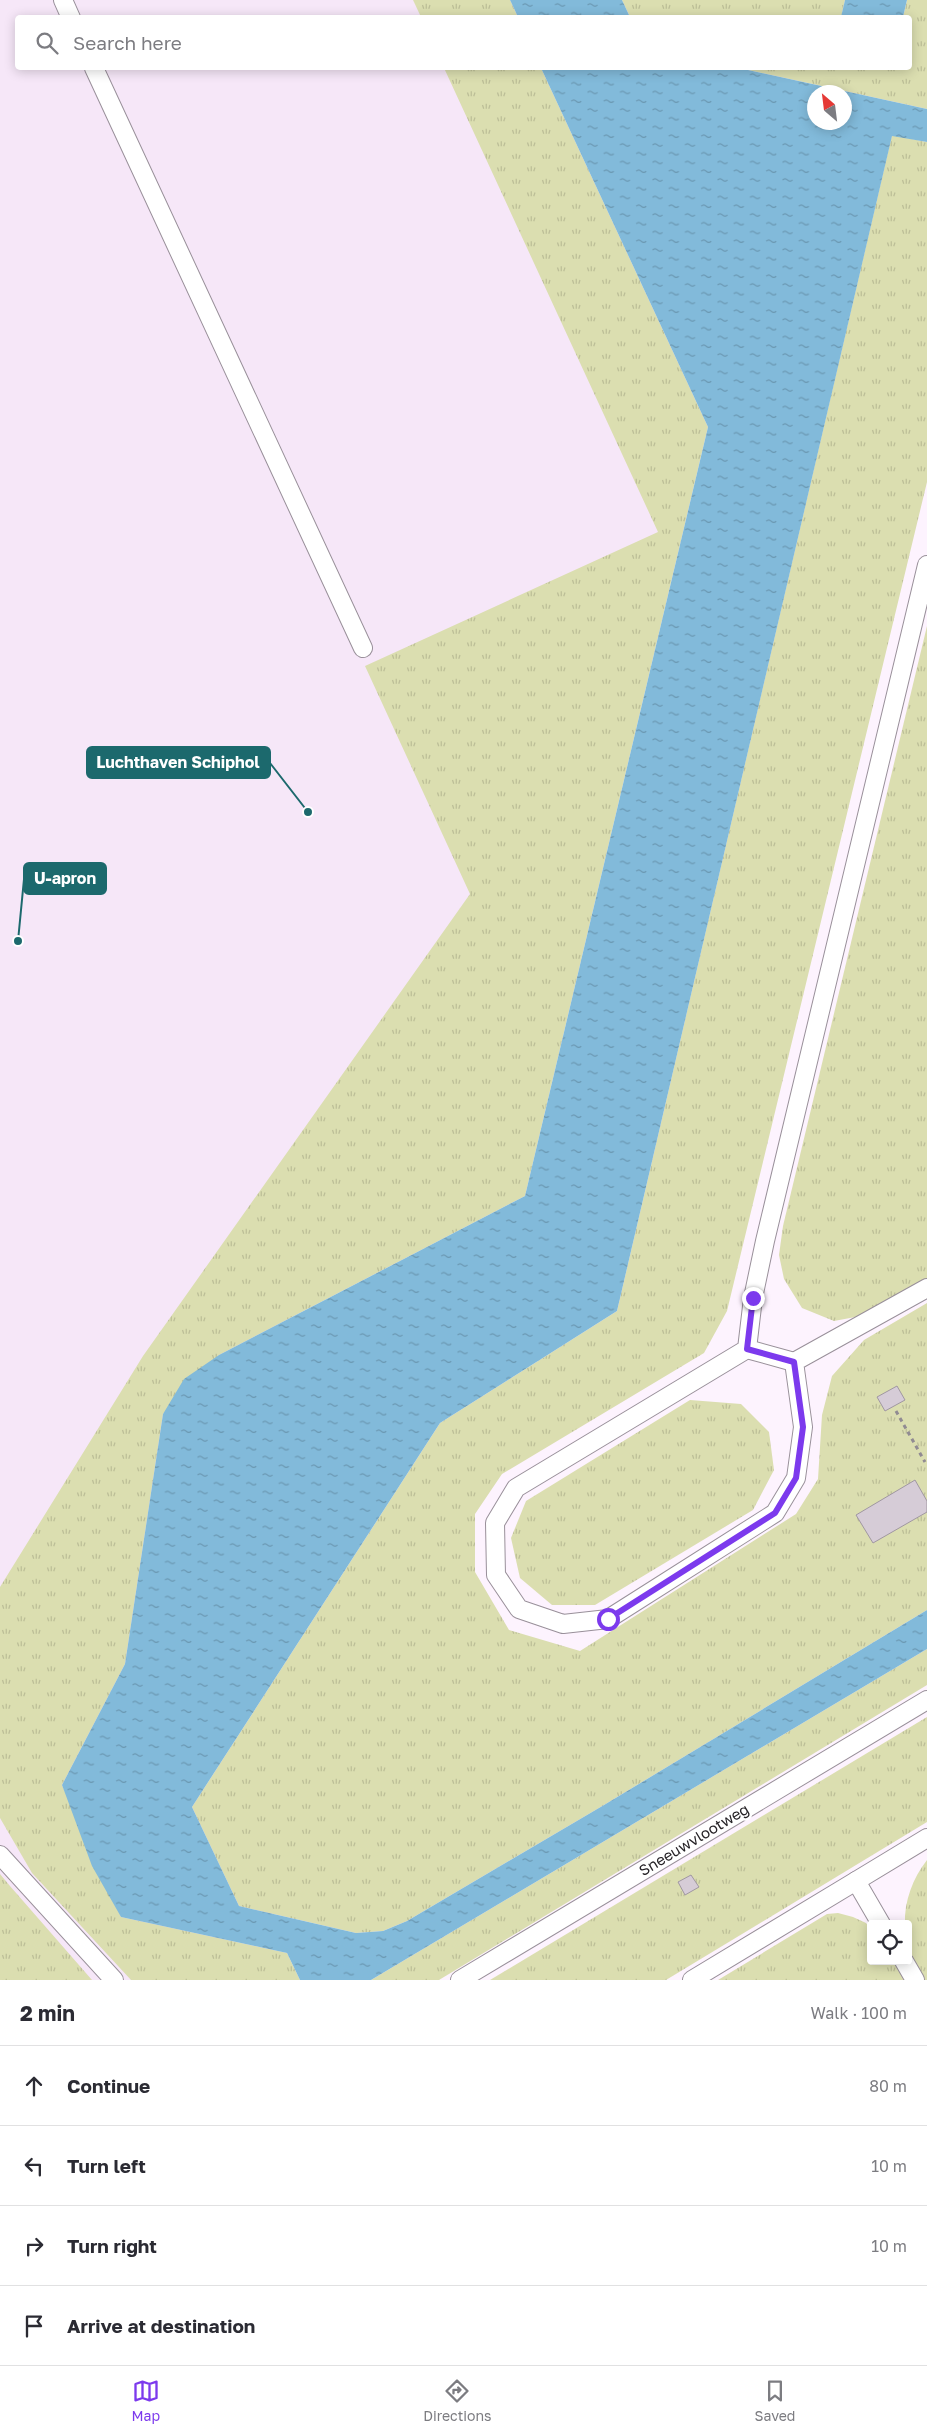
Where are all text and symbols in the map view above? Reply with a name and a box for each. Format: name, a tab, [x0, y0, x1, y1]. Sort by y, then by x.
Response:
search box	[15, 15, 912, 70]
icon: search	[33, 29, 61, 57]
text: Search here	[73, 31, 182, 54]
north arrow	[807, 85, 852, 130]
callout: Luchthaven Schiphol	[87, 747, 270, 778]
text: Luchthaven Schiphol	[96, 752, 260, 772]
callout: U-apron	[24, 863, 106, 894]
text: U-apron	[34, 868, 96, 888]
route end	[742, 1287, 765, 1310]
route start	[597, 1608, 620, 1631]
street label: Sneeuwvlootweg	[635, 1799, 752, 1879]
map controls	[867, 1920, 912, 1965]
button: locate	[867, 1920, 912, 1965]
text: 2 min	[20, 2000, 75, 2026]
text: Walk · 100 m	[811, 2003, 907, 2023]
icon: ahead	[20, 2072, 48, 2100]
text: Continue	[67, 2074, 150, 2097]
text: 80 m	[869, 2076, 907, 2096]
icon: left	[20, 2152, 48, 2180]
text: Turn left	[67, 2154, 146, 2177]
text: 10 m	[871, 2156, 907, 2176]
icon: right	[20, 2232, 48, 2260]
text: Turn right	[67, 2234, 157, 2257]
text: 10 m	[871, 2236, 907, 2256]
icon: arrive	[20, 2312, 48, 2340]
text: Arrive at destination	[67, 2314, 255, 2337]
tab: Map	[132, 2377, 160, 2424]
tab: Directions	[423, 2377, 492, 2424]
tab: Saved	[755, 2377, 795, 2424]

